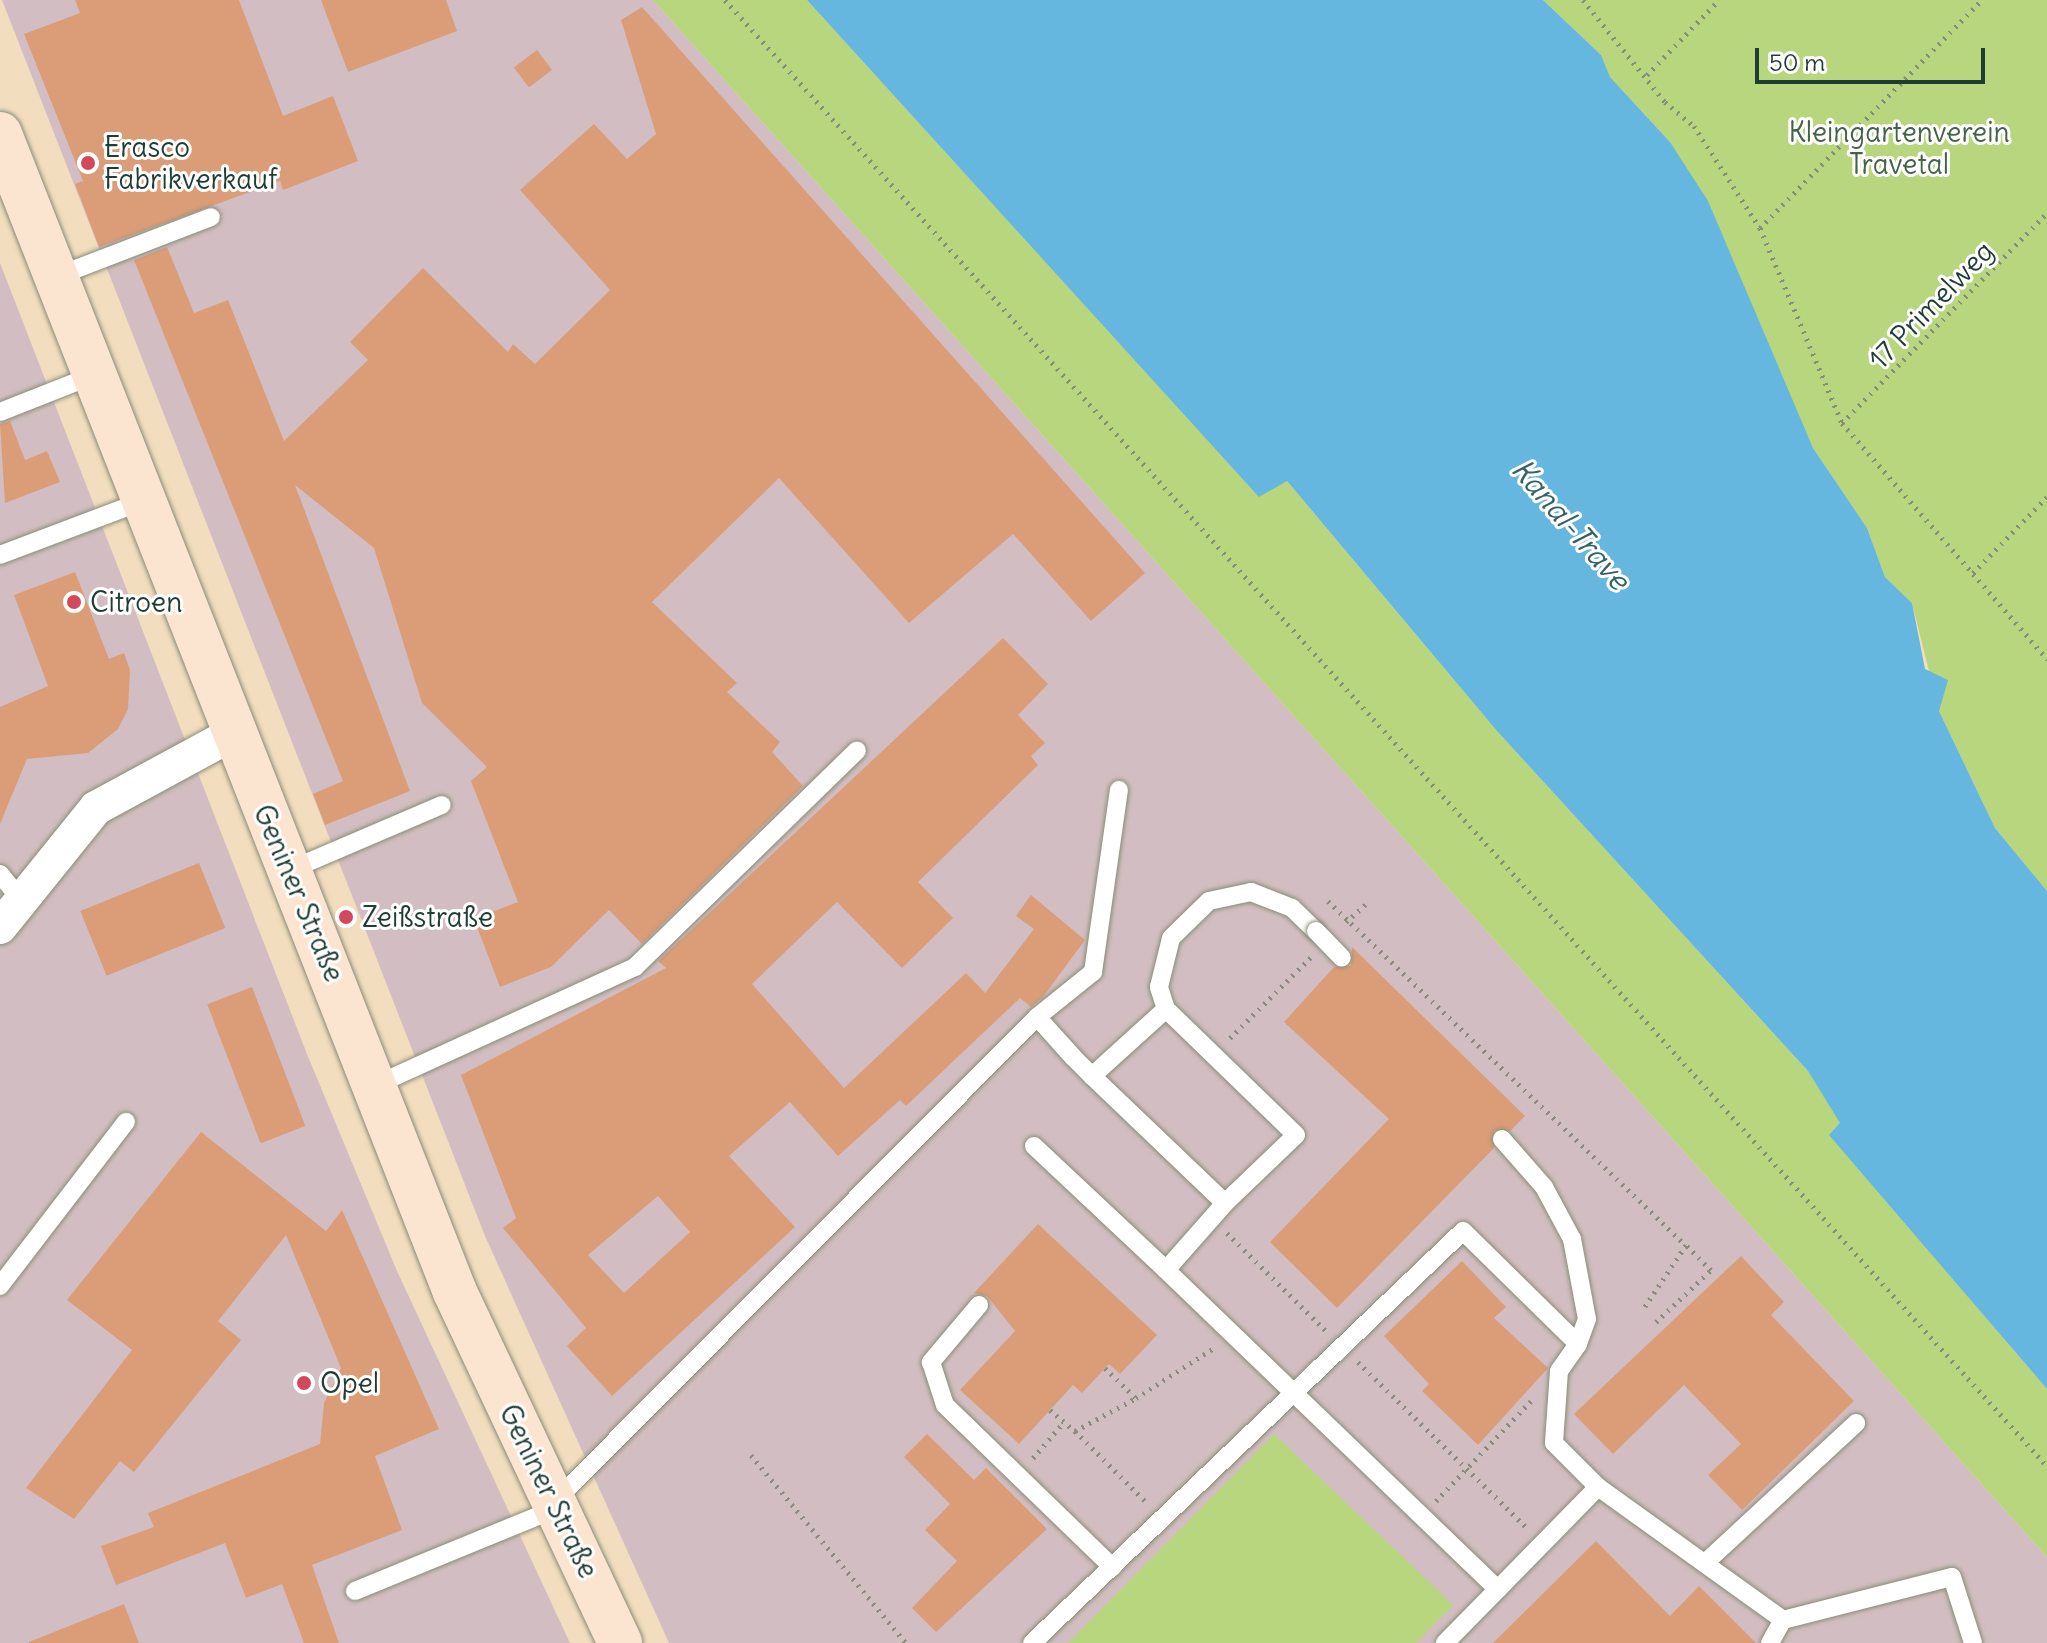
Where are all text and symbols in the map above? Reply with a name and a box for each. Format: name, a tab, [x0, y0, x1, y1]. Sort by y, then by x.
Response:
scale bar	[1759, 32, 1989, 82]
text: 50 m	[1769, 47, 1825, 77]
park label: Kleingartenverein Travetal	[1788, 115, 2010, 181]
place label: Erasco Fabrikverkauf	[104, 130, 277, 196]
marker: Erasco Fabrikverkauf	[79, 154, 97, 172]
street label: 17 Primelweg	[1862, 234, 2000, 376]
water label: Kanal-Trave	[1504, 451, 1638, 597]
place label: Citroen	[90, 585, 182, 619]
marker: Citroen	[65, 593, 83, 611]
street label: Geniner Straße	[247, 799, 351, 987]
place label: Zeißstraße	[362, 900, 493, 934]
marker: Zeißstraße	[337, 908, 355, 926]
place label: Opel	[320, 1366, 379, 1400]
marker: Opel	[295, 1374, 313, 1392]
street label: Geniner Straße	[492, 1399, 606, 1583]

